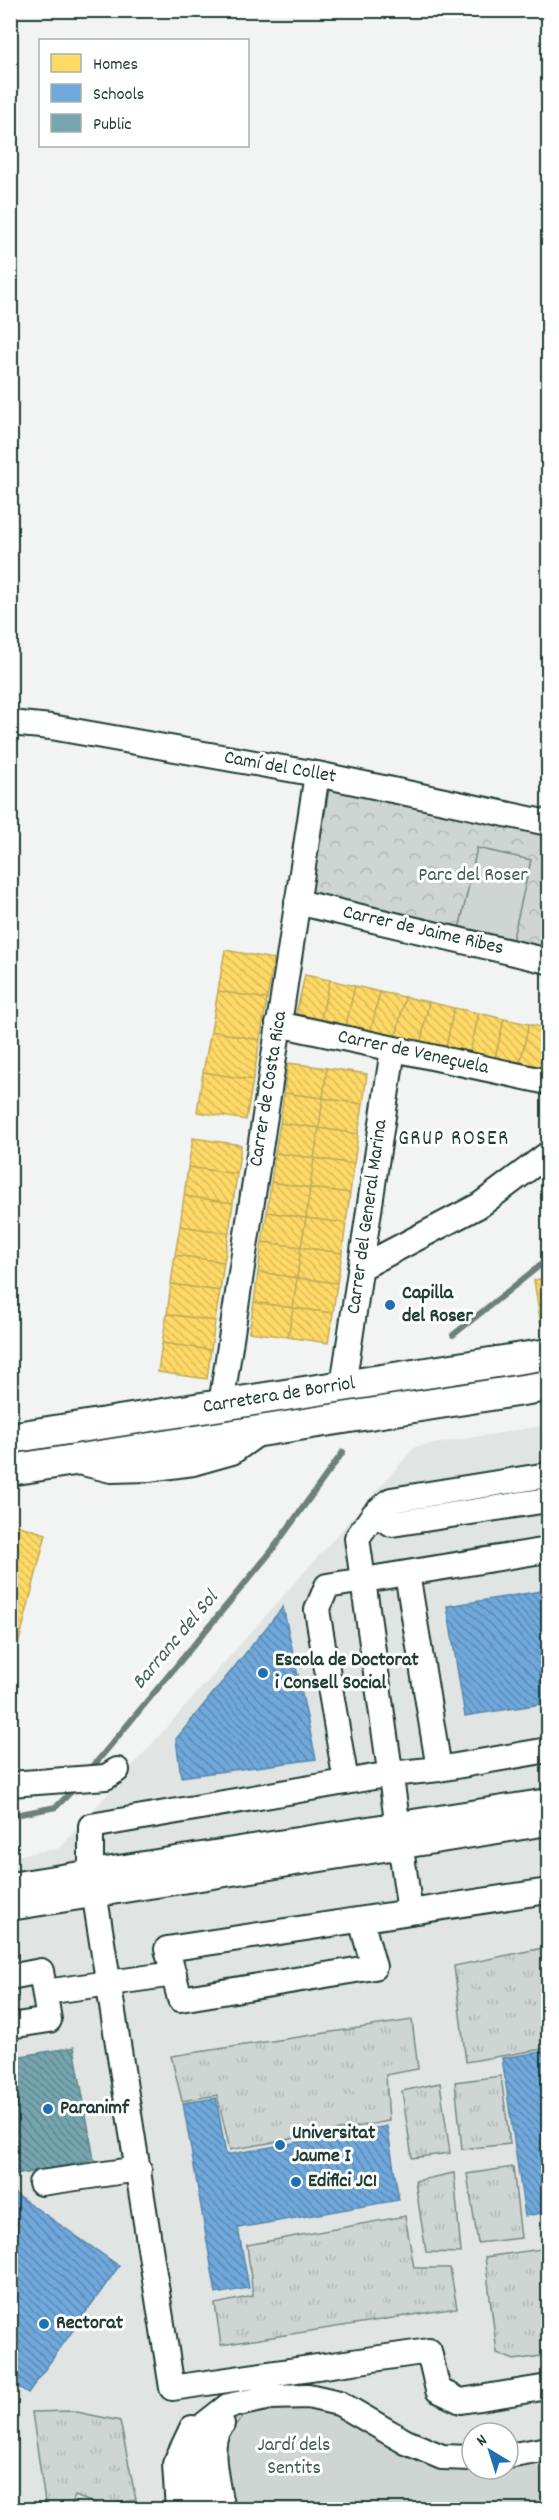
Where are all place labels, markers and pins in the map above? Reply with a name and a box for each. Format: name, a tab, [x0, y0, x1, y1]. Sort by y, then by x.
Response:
place label: Capilla del Roser	[402, 1280, 473, 1331]
marker: Capilla del Roser	[383, 1298, 397, 1312]
place label: Escola de Doctorat i Consell Social	[275, 1647, 419, 1698]
marker: Escola de Doctorat i Consell Social	[256, 1666, 270, 1680]
place label: Paranimf	[60, 2095, 130, 2123]
marker: Paranimf	[41, 2102, 55, 2116]
place label: Universitat Jaume I	[292, 2120, 376, 2171]
marker: Universitat Jaume I	[273, 2138, 287, 2152]
place label: Edifici JC1	[308, 2168, 377, 2196]
marker: Edifici JC1	[289, 2175, 303, 2189]
place label: Rectorat	[56, 2310, 124, 2338]
marker: Rectorat	[37, 2317, 51, 2331]

